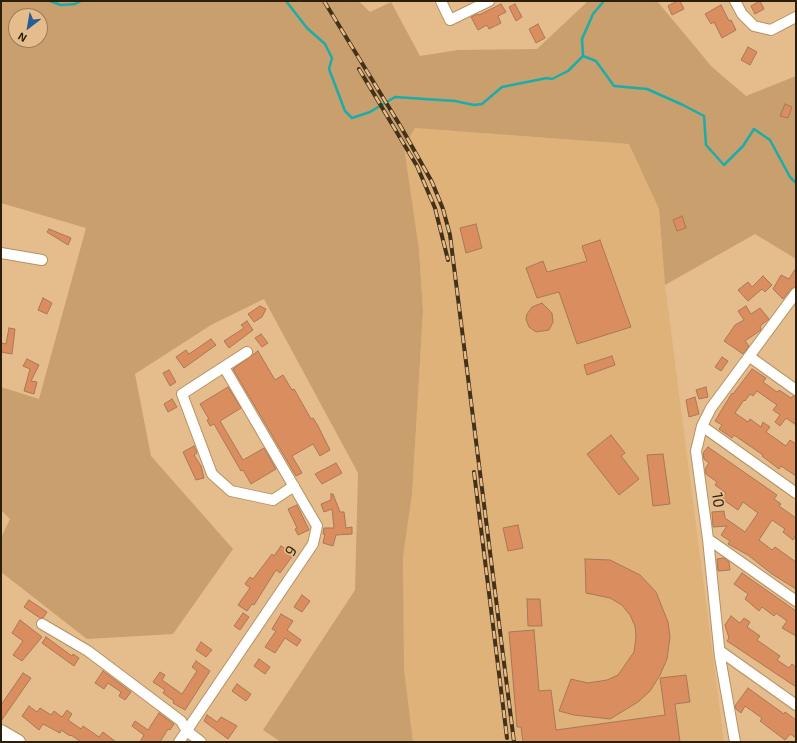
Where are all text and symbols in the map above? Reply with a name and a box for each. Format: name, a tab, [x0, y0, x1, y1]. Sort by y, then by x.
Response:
north arrow	[8, 8, 48, 48]
text: N	[15, 30, 29, 45]
street label: 10	[708, 491, 728, 509]
street label: 9	[281, 542, 301, 560]

